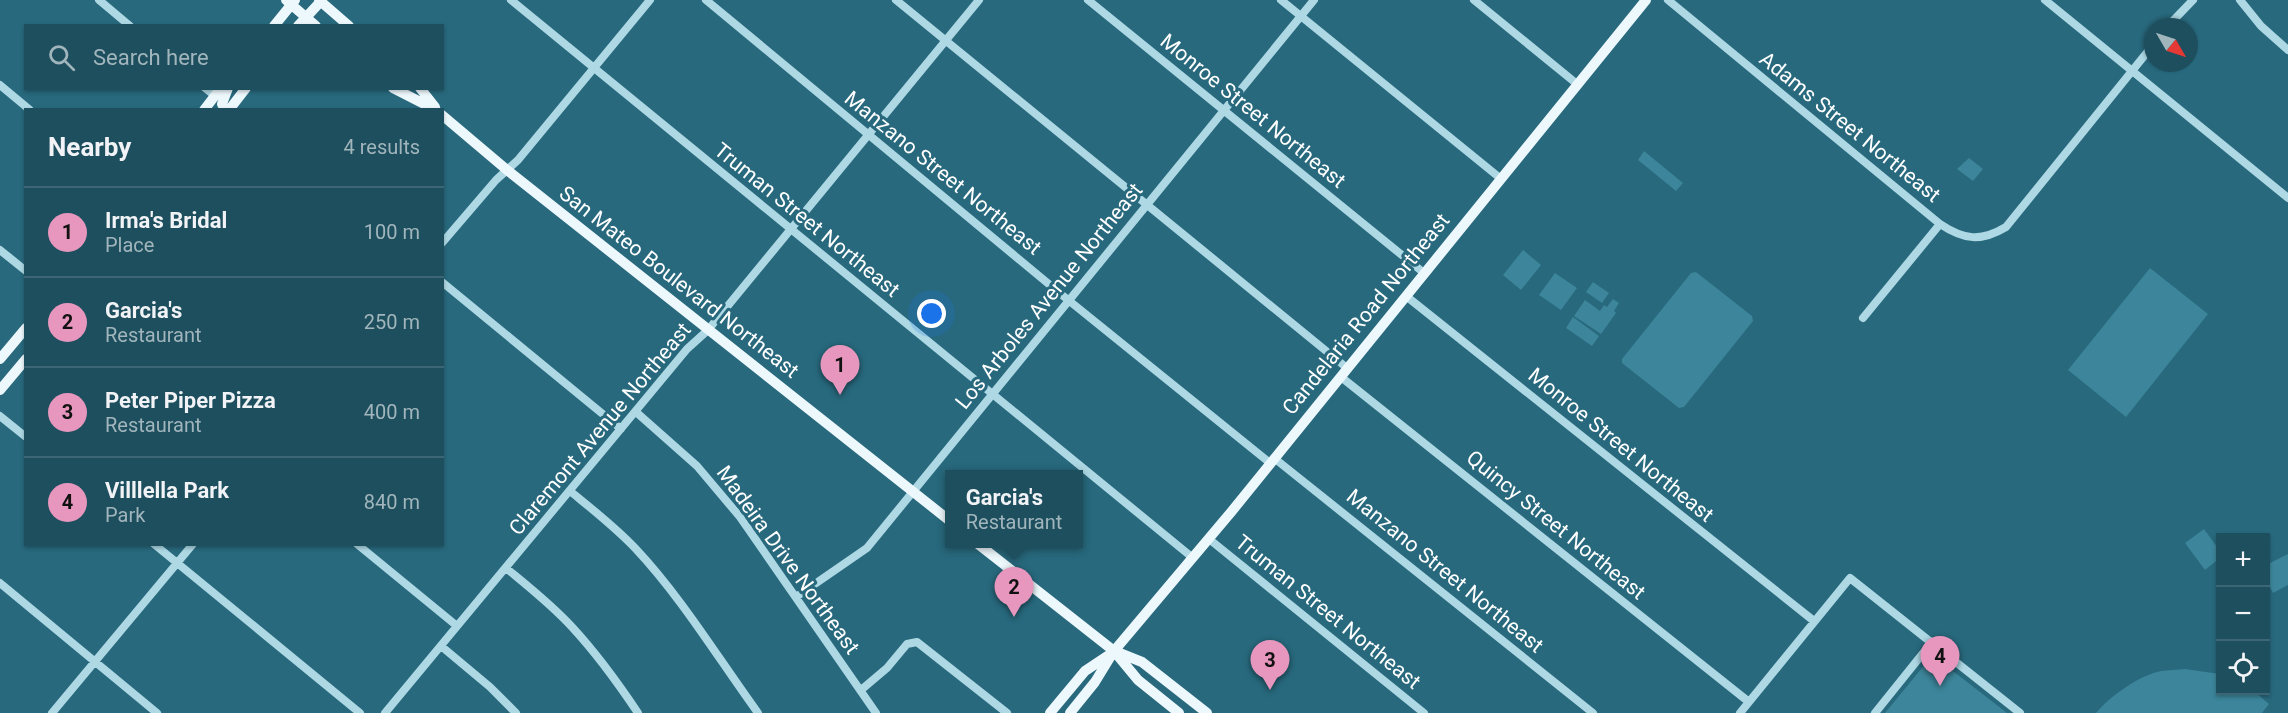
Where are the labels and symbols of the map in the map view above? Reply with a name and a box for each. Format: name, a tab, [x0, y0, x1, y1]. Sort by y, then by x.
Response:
north arrow	[2144, 18, 2198, 72]
street label: Monroe Street Northeast	[1156, 29, 1350, 193]
street label: Adams Street Northeast	[1755, 47, 1945, 207]
street label: Manzano Street Northeast	[840, 86, 1046, 260]
street label: Truman Street Northeast	[710, 138, 904, 302]
street label: Los Arboles Avenue Northeast	[951, 178, 1148, 414]
street label: San Mateo Boulevard Northeast	[555, 181, 804, 383]
street label: Candelaria Road Northeast	[1277, 209, 1455, 419]
your location	[917, 299, 946, 328]
street label: Claremont Avenue Northeast	[504, 318, 696, 540]
pin: 1	[820, 346, 860, 395]
street label: Monroe Street Northeast	[1524, 363, 1718, 527]
street label: Quincy Street Northeast	[1462, 446, 1650, 604]
street label: Madeira Drive Northeast	[712, 461, 864, 659]
street label: Manzano Street Northeast	[1342, 484, 1548, 658]
street label: Truman Street Northeast	[1231, 530, 1425, 694]
pin: 2	[994, 568, 1034, 617]
pin: 4	[1920, 636, 1960, 686]
pin: 3	[1250, 640, 1290, 690]

